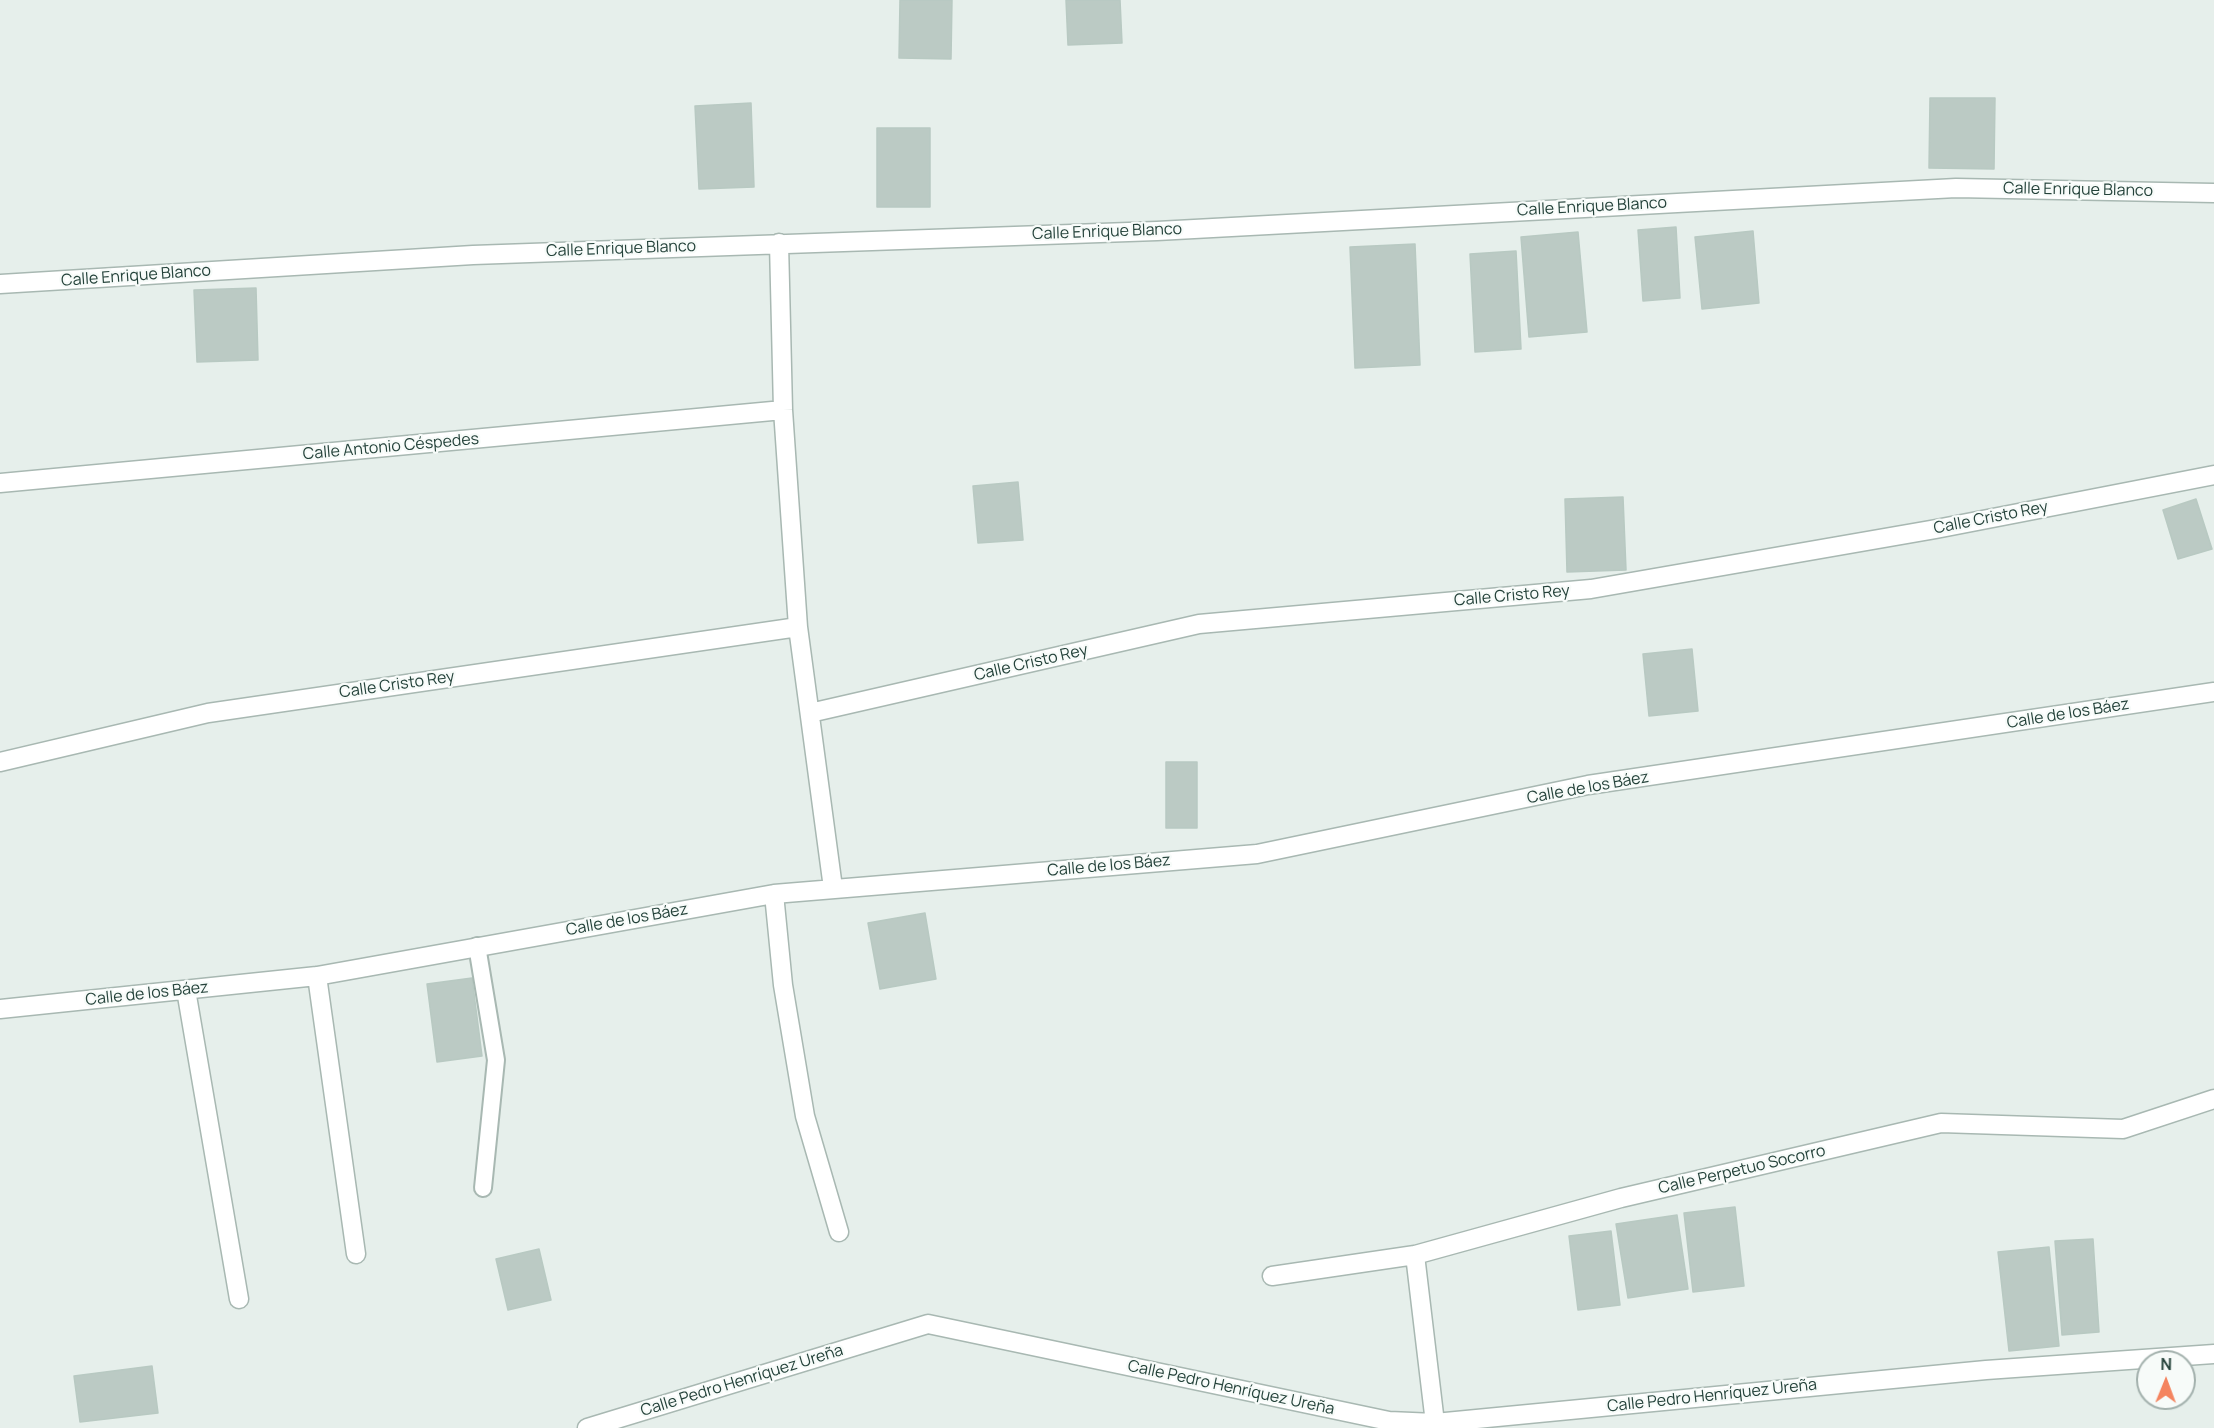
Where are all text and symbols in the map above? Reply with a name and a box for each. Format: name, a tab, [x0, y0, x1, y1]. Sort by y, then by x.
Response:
street label: Calle Enrique Blanco	[2003, 179, 2153, 201]
street label: Calle Enrique Blanco	[1517, 193, 1667, 221]
street label: Calle Enrique Blanco	[1032, 220, 1182, 244]
street label: Calle Enrique Blanco	[546, 237, 696, 261]
street label: Calle Enrique Blanco	[61, 261, 211, 291]
street label: Calle Antonio Céspedes	[302, 430, 480, 464]
street label: Calle Cristo Rey	[1932, 497, 2050, 539]
street label: Calle Cristo Rey	[1453, 581, 1571, 611]
street label: Calle Cristo Rey	[972, 641, 1090, 685]
street label: Calle Cristo Rey	[338, 667, 456, 703]
street label: Calle de los Báez	[2005, 695, 2131, 733]
street label: Calle de los Báez	[1525, 768, 1651, 808]
street label: Calle de los Báez	[1047, 851, 1171, 881]
street label: Calle de los Báez	[564, 900, 690, 940]
street label: Calle de los Báez	[85, 978, 209, 1010]
street label: Calle Perpetuo Socorro	[1657, 1141, 1827, 1199]
street label: Calle Pedro Henríquez Ureña	[638, 1341, 846, 1421]
north arrow	[2136, 1350, 2196, 1410]
text: N	[2160, 1353, 2172, 1375]
street label: Calle Pedro Henríquez Ureña	[1126, 1357, 1336, 1419]
street label: Calle Pedro Henríquez Ureña	[1606, 1375, 1818, 1417]

